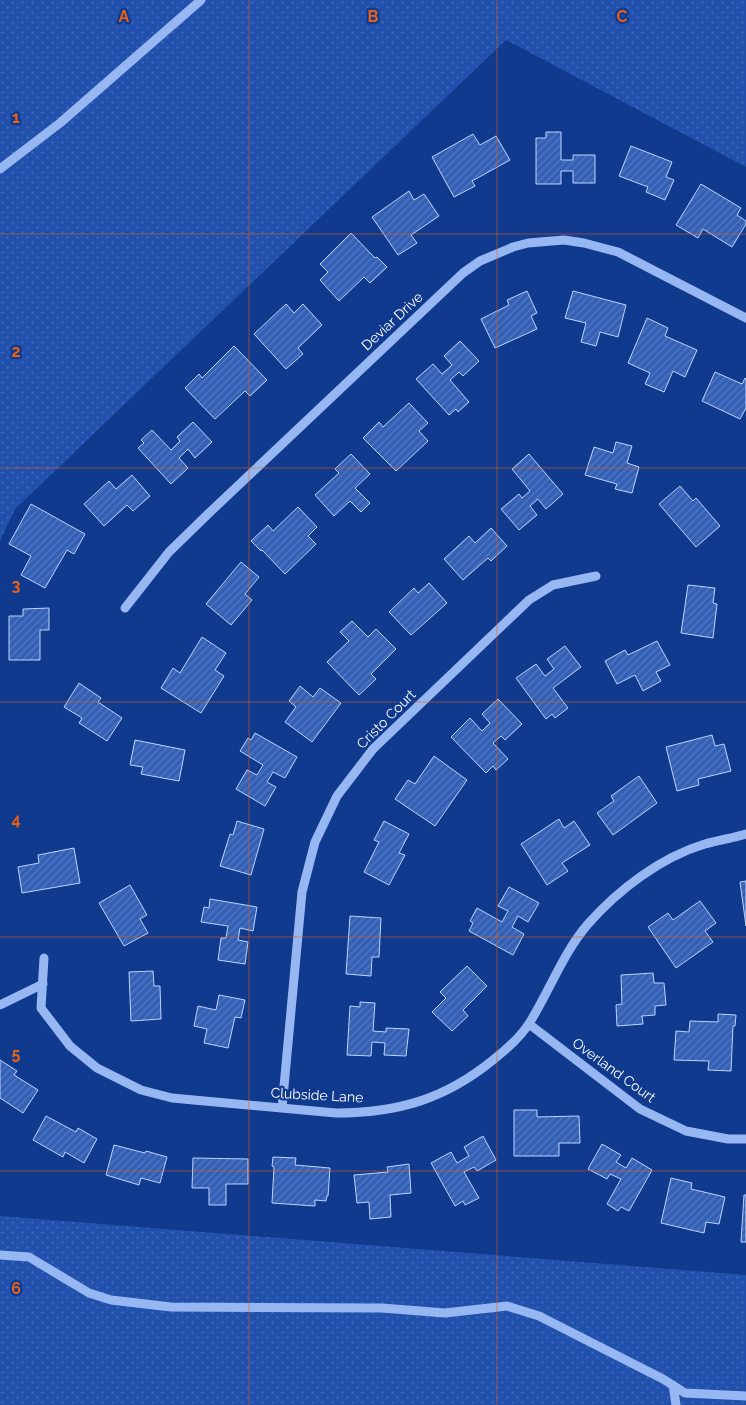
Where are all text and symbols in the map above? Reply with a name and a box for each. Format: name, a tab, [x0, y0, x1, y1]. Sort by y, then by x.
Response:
text: A	[119, 7, 130, 26]
text: B	[368, 7, 379, 26]
text: C	[617, 7, 628, 26]
text: 1	[12, 108, 20, 127]
street label: Deviar Drive	[358, 289, 426, 353]
text: 2	[11, 342, 21, 361]
text: 3	[12, 576, 21, 595]
street label: Cristo Court	[353, 686, 419, 752]
text: 4	[11, 810, 21, 829]
street label: Overland Court	[569, 1035, 659, 1106]
text: 5	[12, 1044, 21, 1063]
street label: Clubside Lane	[270, 1085, 364, 1105]
text: 6	[11, 1279, 21, 1298]

